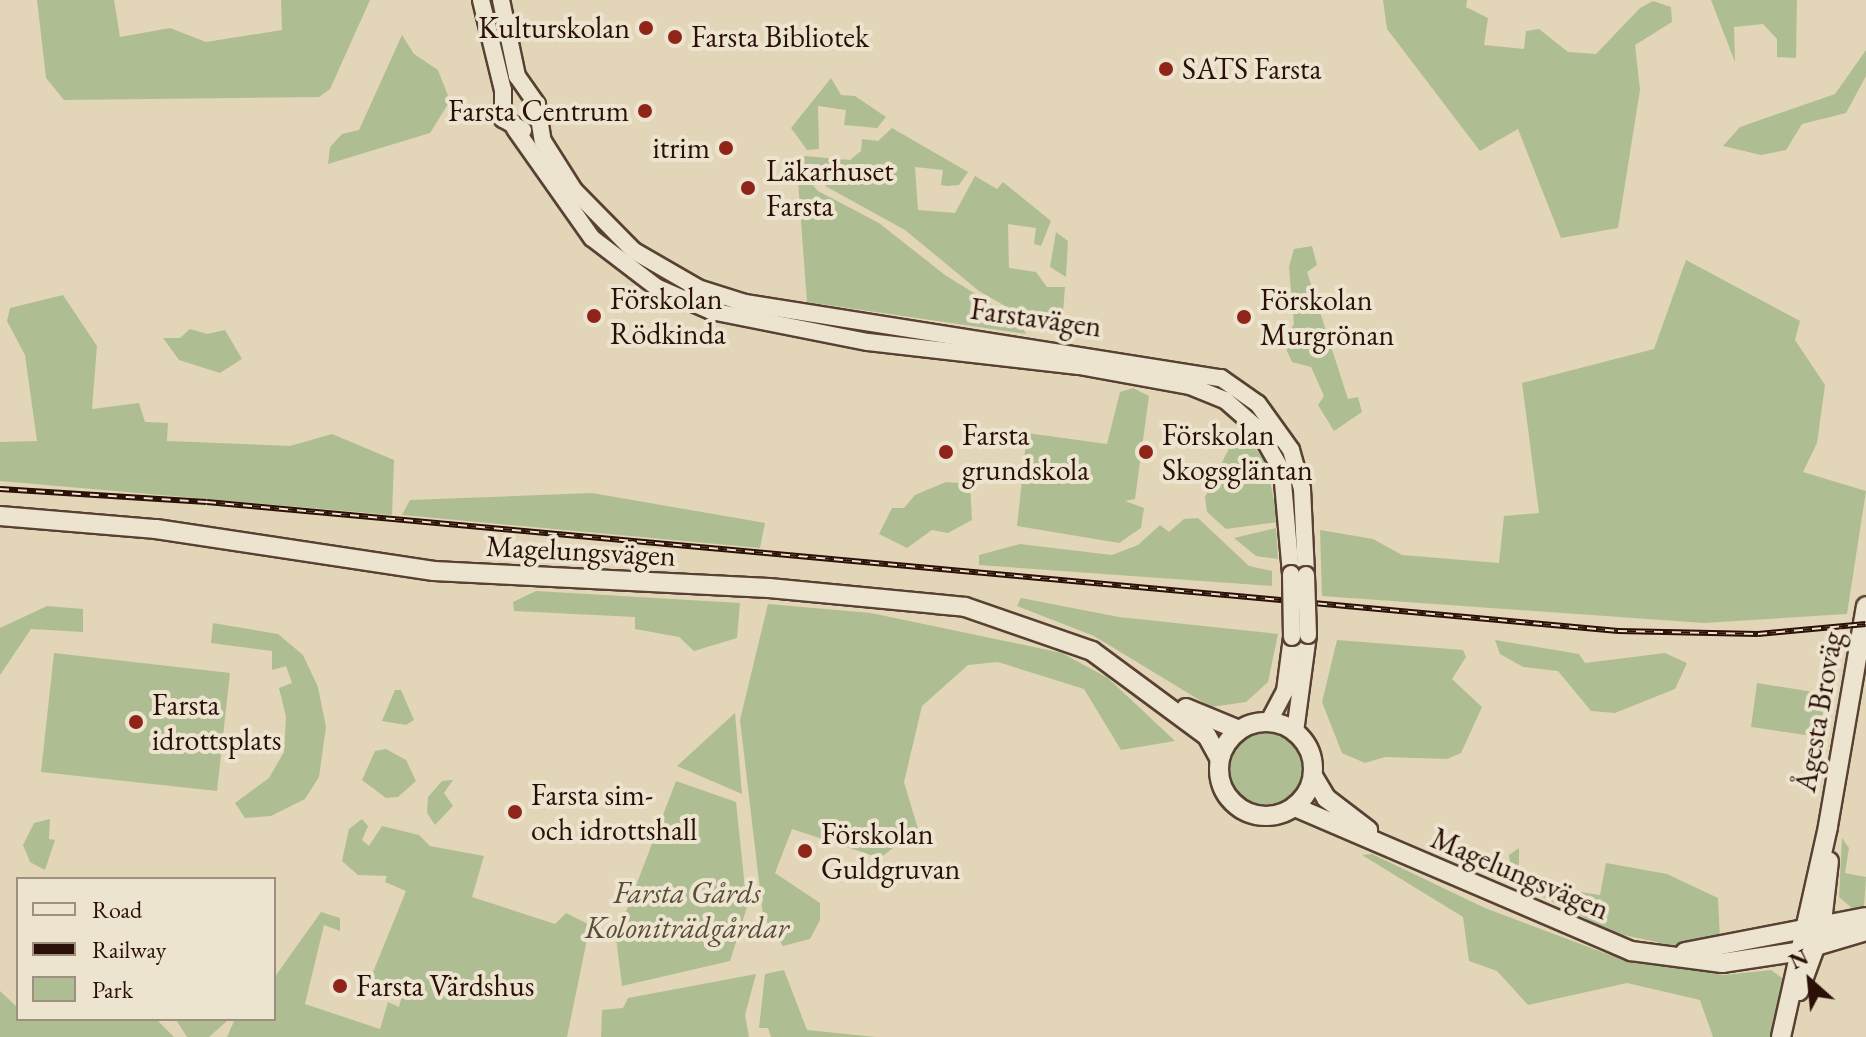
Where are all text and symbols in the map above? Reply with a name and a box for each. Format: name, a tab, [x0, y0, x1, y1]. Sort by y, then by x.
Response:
place label: Kulturskolan	[478, 10, 630, 46]
marker: Kulturskolan	[637, 19, 655, 37]
place label: Farsta Bibliotek	[691, 19, 869, 55]
marker: Farsta Bibliotek	[666, 28, 684, 46]
place label: SATS Farsta	[1182, 51, 1321, 87]
marker: SATS Farsta	[1157, 60, 1175, 78]
place label: Farsta Centrum	[448, 93, 629, 129]
marker: Farsta Centrum	[636, 102, 654, 120]
place label: itrim	[653, 130, 710, 166]
marker: itrim	[717, 139, 735, 157]
place label: Läkarhuset Farsta	[766, 153, 894, 224]
marker: Läkarhuset Farsta	[737, 177, 759, 199]
place label: Förskolan Rödkinda	[610, 281, 726, 352]
place label: Förskolan Murgrönan	[1260, 282, 1394, 352]
street label: Farstavägen	[968, 291, 1104, 345]
marker: Förskolan Rödkinda	[585, 307, 603, 325]
marker: Förskolan Murgrönan	[1235, 308, 1253, 326]
place label: Farsta grundskola	[962, 417, 1089, 488]
place label: Förskolan Skogsgläntan	[1162, 417, 1313, 488]
marker: Farsta grundskola	[937, 443, 955, 461]
marker: Förskolan Skogsgläntan	[1137, 443, 1155, 461]
street label: Magelungsvägen	[485, 528, 677, 574]
street label: Ågesta Broväg	[1787, 629, 1851, 795]
place label: Farsta idrottsplats	[152, 687, 281, 758]
marker: Farsta idrottsplats	[127, 713, 145, 731]
place label: Farsta sim- och idrottshall	[531, 777, 697, 848]
marker: Farsta sim- och idrottshall	[506, 803, 524, 821]
place label: Förskolan Guldgruvan	[821, 816, 960, 886]
street label: Magelungsvägen	[1426, 820, 1614, 928]
marker: Förskolan Guldgruvan	[796, 842, 814, 860]
park label: Farsta Gårds Koloniträdgårdar	[585, 875, 789, 946]
legend	[16, 877, 276, 1021]
text: Road	[92, 894, 142, 925]
text: Railway	[92, 934, 166, 965]
north arrow	[1770, 941, 1850, 1021]
text: N	[1784, 942, 1813, 976]
place label: Farsta Värdshus	[356, 968, 534, 1004]
text: Park	[92, 974, 133, 1005]
marker: Farsta Värdshus	[331, 977, 349, 995]

